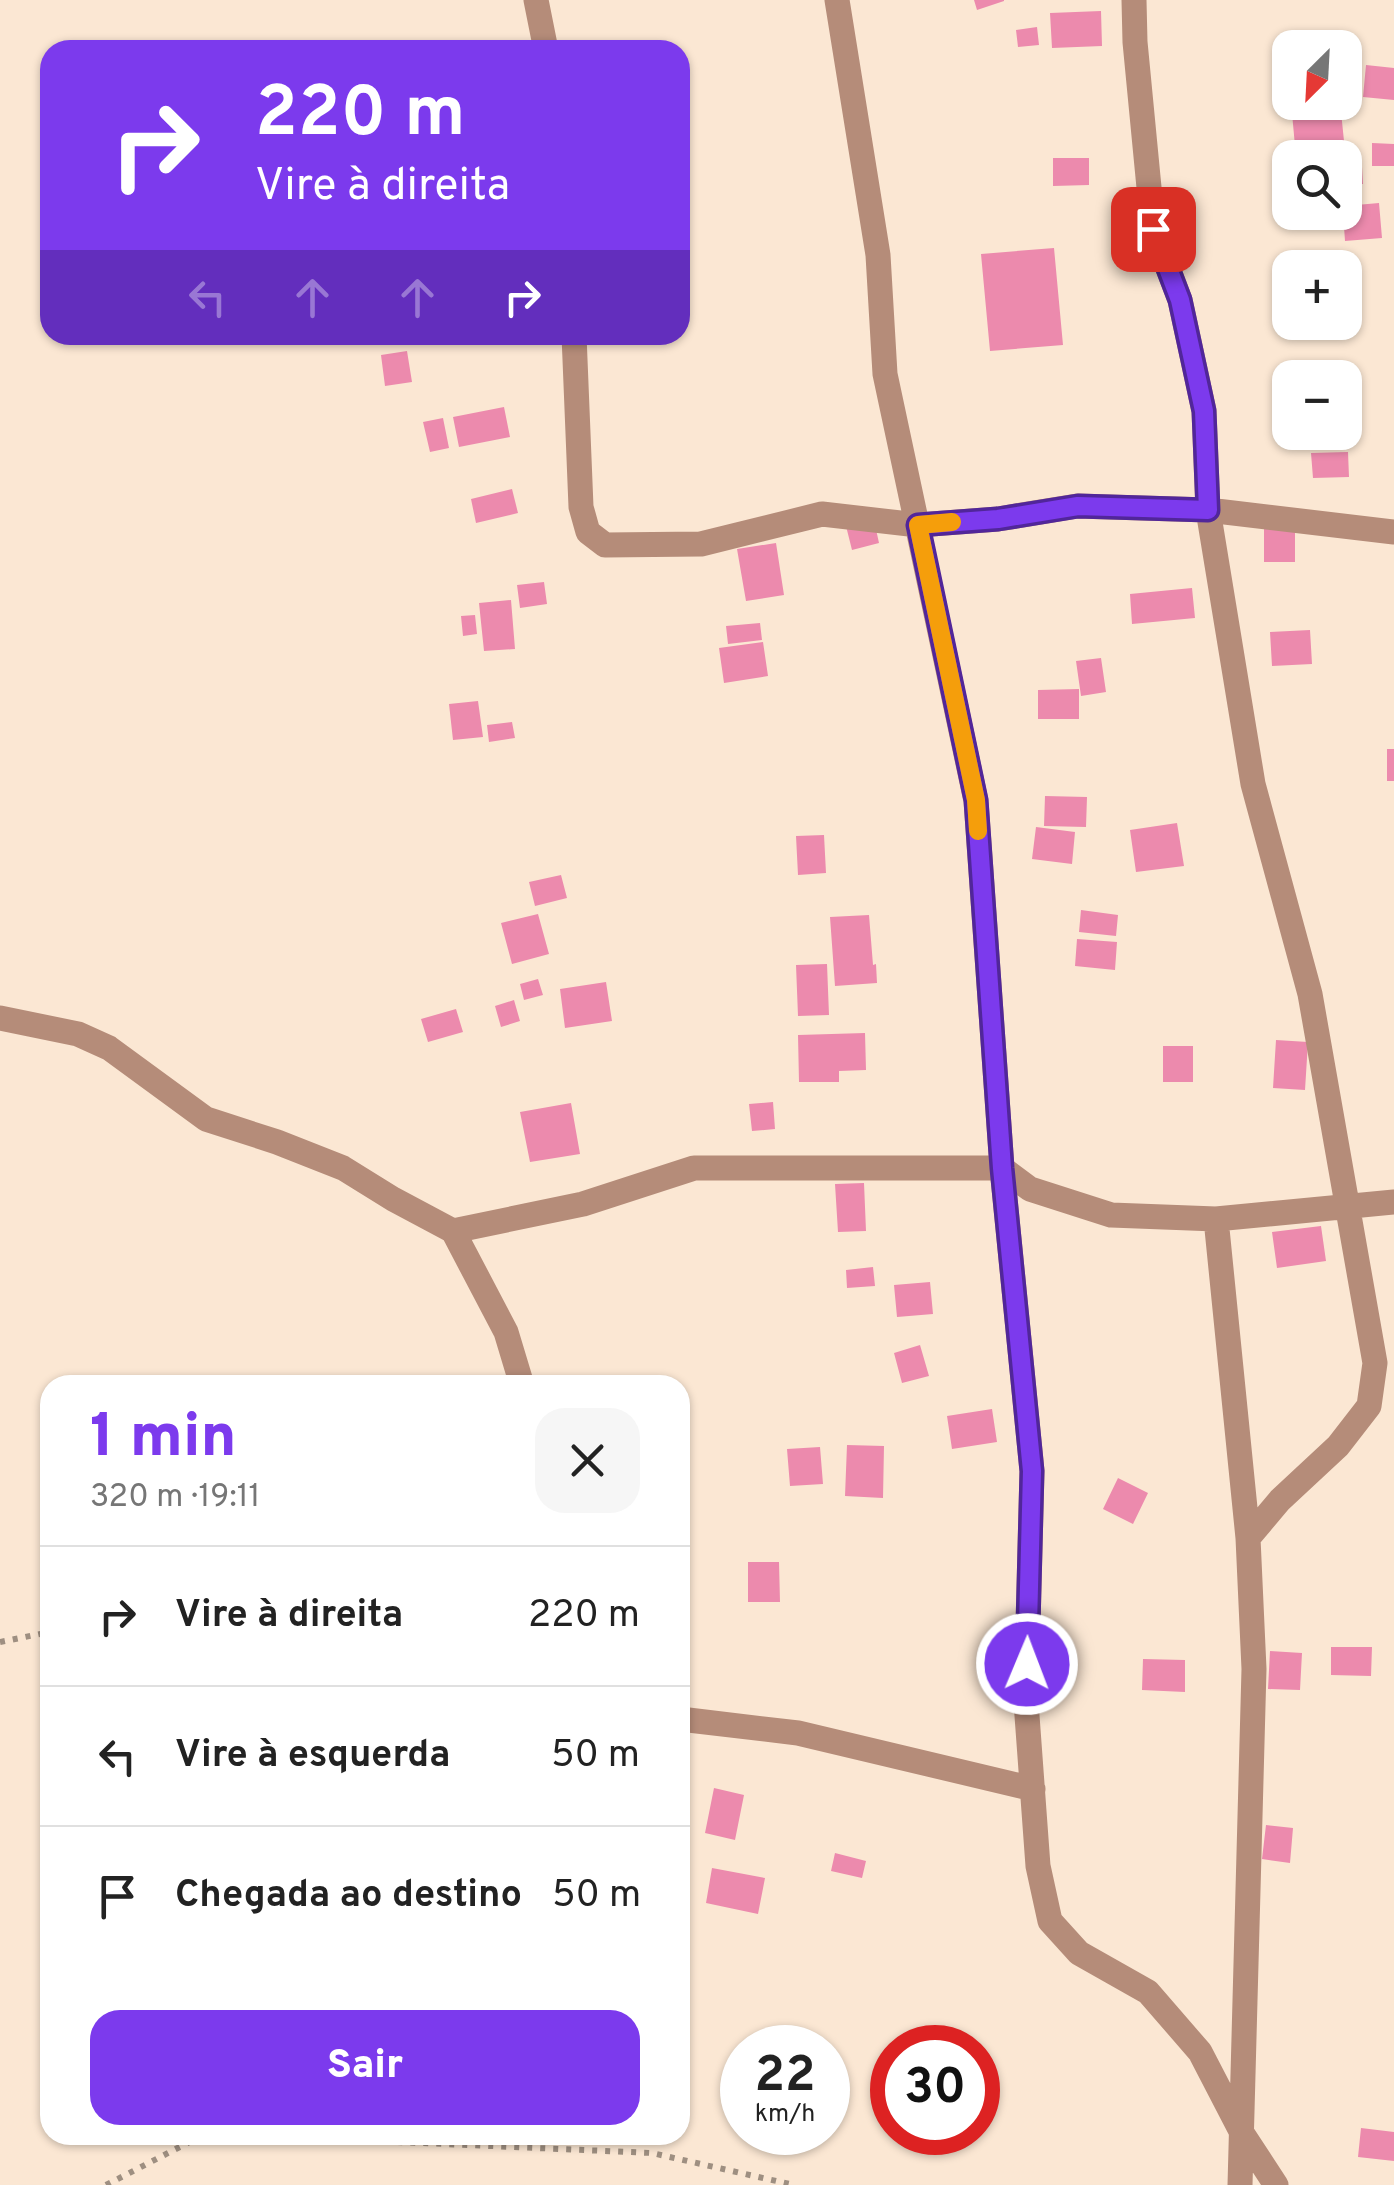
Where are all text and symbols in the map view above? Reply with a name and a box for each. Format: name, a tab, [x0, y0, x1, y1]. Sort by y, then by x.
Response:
north arrow	[1272, 30, 1362, 120]
map controls	[1272, 30, 1362, 450]
text: 220 m	[255, 72, 465, 161]
icon: right	[90, 80, 220, 210]
button: search	[1272, 140, 1362, 230]
text: Vire à direita	[255, 159, 510, 216]
pin	[1111, 187, 1196, 272]
icon: arrive	[1126, 202, 1181, 257]
button: +	[1272, 250, 1362, 340]
icon: left	[180, 270, 235, 325]
icon: ahead	[285, 270, 340, 325]
icon: ahead	[390, 270, 445, 325]
icon: right	[495, 270, 550, 325]
button: −	[1272, 360, 1362, 450]
text: 1 min	[90, 1402, 237, 1478]
button: close	[535, 1408, 640, 1513]
text: 320 m · 19:11	[90, 1478, 261, 1518]
icon: right	[90, 1589, 145, 1644]
text: Vire à direita	[175, 1592, 403, 1641]
text: 220 m	[528, 1592, 640, 1641]
position arrow	[975, 1612, 1079, 1716]
icon: left	[90, 1729, 145, 1784]
text: Vire à esquerda	[175, 1732, 450, 1781]
text: 50 m	[551, 1732, 640, 1781]
icon: arrive	[90, 1869, 145, 1924]
text: Chegada ao destino	[175, 1872, 522, 1921]
text: 50 m	[552, 1872, 641, 1921]
button: Sair	[90, 2010, 640, 2125]
speed limit sign: 30	[870, 2025, 1000, 2155]
text: 22	[754, 2046, 816, 2109]
text: km/h	[755, 2099, 815, 2131]

